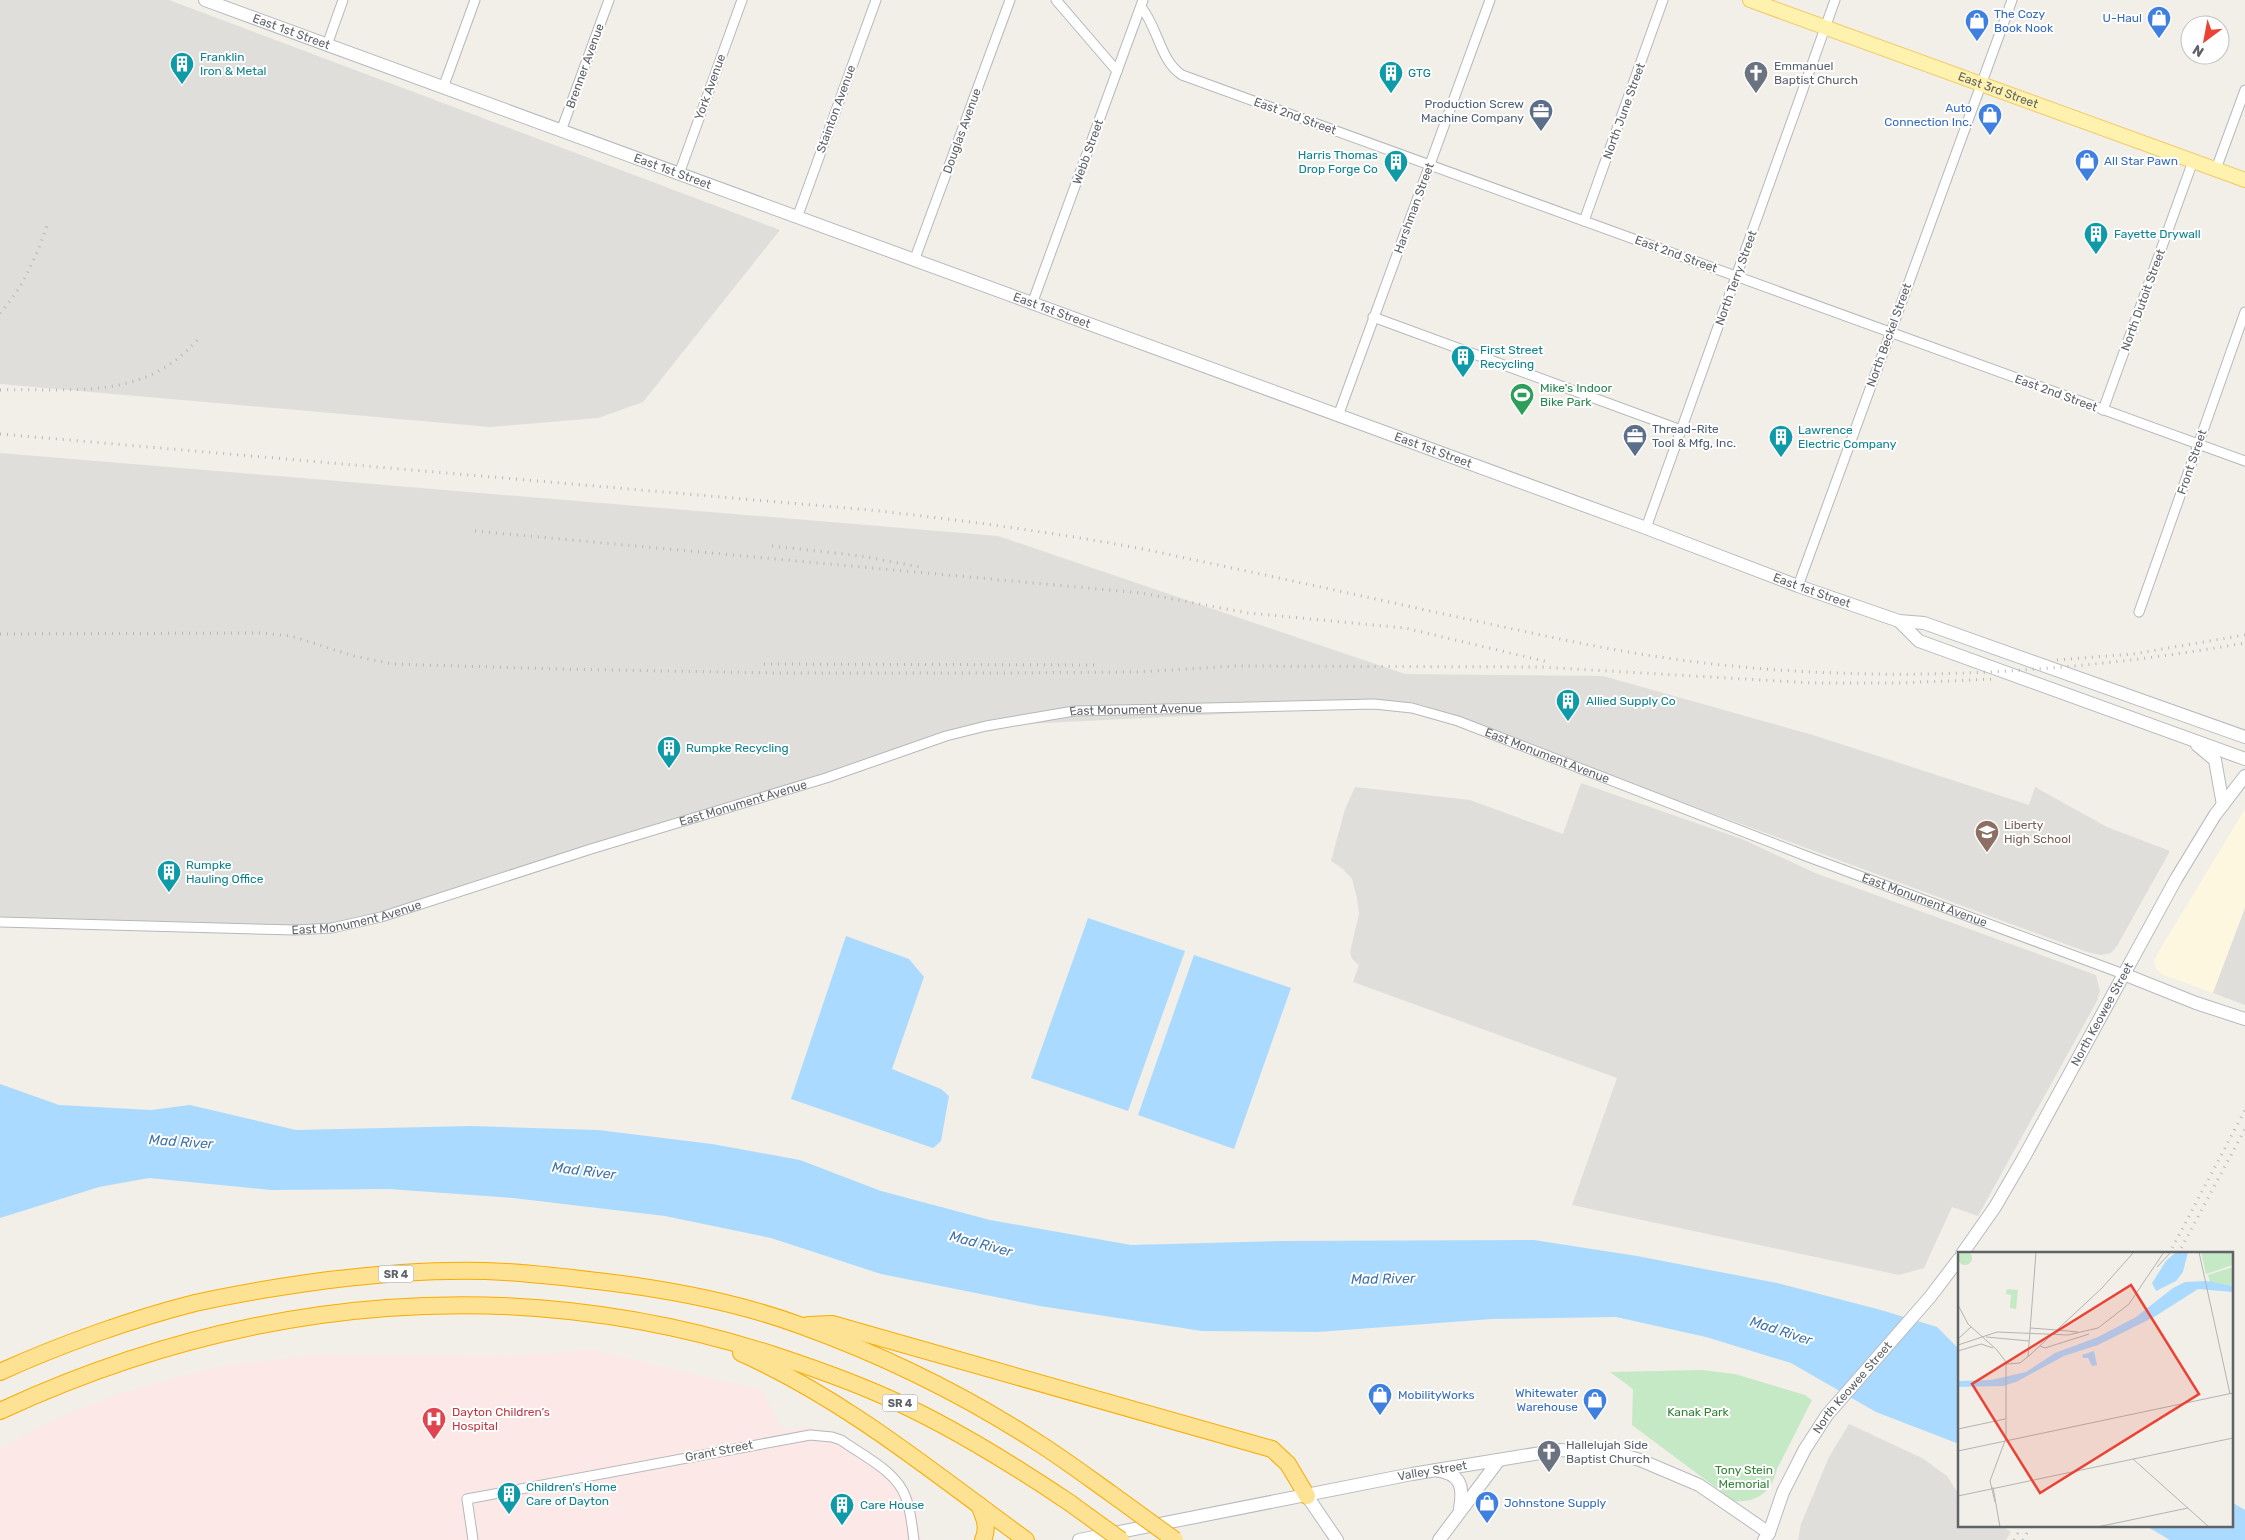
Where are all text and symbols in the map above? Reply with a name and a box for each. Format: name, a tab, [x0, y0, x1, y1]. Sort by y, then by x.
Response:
shop icon: U-Haul	[2146, 5, 2172, 39]
place label: The Cozy Book Nook	[1994, 7, 2054, 35]
shop icon: The Cozy Book Nook	[1964, 8, 1990, 42]
street label: East 1st Street	[251, 11, 332, 52]
place label: U-Haul	[2103, 11, 2142, 25]
north arrow	[2180, 15, 2230, 65]
street label: Brenner Avenue	[563, 21, 607, 110]
text: N	[2190, 41, 2207, 60]
place label: Franklin Iron & Metal	[200, 50, 267, 78]
building icon: Franklin Iron & Metal	[169, 51, 195, 85]
street label: York Avenue	[692, 52, 728, 122]
place label: Emmanuel Baptist Church	[1774, 59, 1858, 87]
building icon: GTG	[1378, 60, 1404, 94]
church icon: Emmanuel Baptist Church	[1743, 60, 1769, 94]
street label: North June Street	[1600, 61, 1648, 161]
street label: Stainton Avenue	[814, 63, 858, 155]
place label: GTG	[1408, 66, 1431, 80]
street label: East 3rd Street	[1956, 69, 2040, 111]
street label: Douglas Avenue	[940, 86, 984, 176]
street label: East 2nd Street	[1252, 95, 1338, 138]
place label: Production Screw Machine Company	[1421, 97, 1524, 125]
office icon: Production Screw Machine Company	[1528, 98, 1554, 132]
place label: Auto Connection Inc.	[1884, 101, 1972, 129]
shop icon: Auto Connection Inc.	[1977, 102, 2003, 136]
street label: Webb Street	[1070, 117, 1106, 186]
place label: Harris Thomas Drop Forge Co	[1298, 148, 1378, 176]
shop icon: All Star Pawn	[2074, 148, 2100, 182]
building icon: Harris Thomas Drop Forge Co	[1383, 149, 1409, 183]
street label: East 1st Street	[632, 151, 713, 192]
place label: All Star Pawn	[2104, 154, 2178, 168]
street label: Harshman Street	[1391, 161, 1437, 255]
building icon: Fayette Drywall	[2083, 221, 2109, 255]
place label: Fayette Drywall	[2114, 227, 2201, 241]
street label: North Terry Street	[1712, 228, 1760, 327]
street label: East 2nd Street	[1633, 233, 1719, 276]
street label: North Dutoit Street	[2118, 247, 2168, 353]
street label: North Beckel Street	[1864, 281, 1914, 389]
street label: East 1st Street	[1011, 290, 1093, 331]
place label: First Street Recycling	[1480, 343, 1543, 371]
building icon: First Street Recycling	[1450, 344, 1476, 378]
street label: East 2nd Street	[2013, 372, 2099, 415]
place label: Mike's Indoor Bike Park	[1540, 381, 1613, 409]
sports icon: Mike's Indoor Bike Park	[1509, 382, 1535, 416]
place label: Thread-Rite Tool & Mfg, Inc.	[1652, 422, 1736, 450]
office icon: Thread-Rite Tool & Mfg, Inc.	[1622, 423, 1648, 457]
place label: Lawrence Electric Company	[1798, 423, 1897, 451]
building icon: Lawrence Electric Company	[1768, 424, 1794, 458]
street label: Front Street	[2174, 427, 2210, 496]
street label: East 1st Street	[1393, 429, 1474, 471]
street label: East 1st Street	[1771, 570, 1853, 611]
building icon: Allied Supply Co	[1555, 688, 1581, 722]
place label: Allied Supply Co	[1586, 694, 1676, 708]
street label: East Monument Avenue	[1068, 701, 1202, 719]
street label: East Monument Avenue	[1483, 725, 1612, 786]
building icon: Rumpke Recycling	[656, 735, 682, 769]
place label: Rumpke Recycling	[686, 741, 789, 755]
street label: East Monument Avenue	[678, 777, 809, 829]
place label: Liberty High School	[2004, 818, 2071, 846]
school or university icon: Liberty High School	[1974, 819, 2000, 853]
place label: Rumpke Hauling Office	[186, 858, 264, 886]
building icon: Rumpke Hauling Office	[156, 859, 182, 893]
street label: East Monument Avenue	[1860, 870, 1989, 930]
street label: East Monument Avenue	[291, 897, 423, 937]
street label: North Keowee Street	[2068, 960, 2136, 1068]
water label: Mad River	[148, 1131, 214, 1153]
water label: Mad River	[551, 1159, 618, 1183]
water label: Mad River	[948, 1227, 1015, 1261]
inset map	[1958, 1252, 2232, 1528]
road number: SR 4	[378, 1266, 414, 1282]
water label: Mad River	[1351, 1270, 1416, 1288]
water label: Mad River	[1748, 1313, 1815, 1349]
street label: North Keowee Street	[1810, 1338, 1895, 1436]
shop icon: MobilityWorks	[1367, 1382, 1393, 1416]
place label: Whitewater Warehouse	[1515, 1386, 1578, 1414]
shop icon: Whitewater Warehouse	[1582, 1387, 1608, 1421]
place label: MobilityWorks	[1398, 1388, 1475, 1402]
road number: SR 4	[882, 1395, 918, 1412]
place label: Dayton Children’s Hospital	[452, 1405, 550, 1433]
park label: Kanak Park	[1667, 1405, 1730, 1419]
hospital icon: Dayton Children’s Hospital	[421, 1406, 447, 1440]
street label: Grant Street	[684, 1438, 754, 1464]
place label: Hallelujah Side Baptist Church	[1566, 1438, 1650, 1466]
church icon: Hallelujah Side Baptist Church	[1536, 1439, 1562, 1473]
street label: Valley Street	[1396, 1458, 1468, 1484]
park label: Tony Stein Memorial	[1715, 1463, 1773, 1491]
place label: Children's Home Care of Dayton	[526, 1480, 617, 1508]
building icon: Children's Home Care of Dayton	[496, 1481, 522, 1515]
shop icon: Johnstone Supply	[1474, 1490, 1500, 1524]
building icon: Care House	[829, 1492, 855, 1526]
place label: Johnstone Supply	[1504, 1496, 1607, 1510]
place label: Care House	[860, 1498, 925, 1512]

